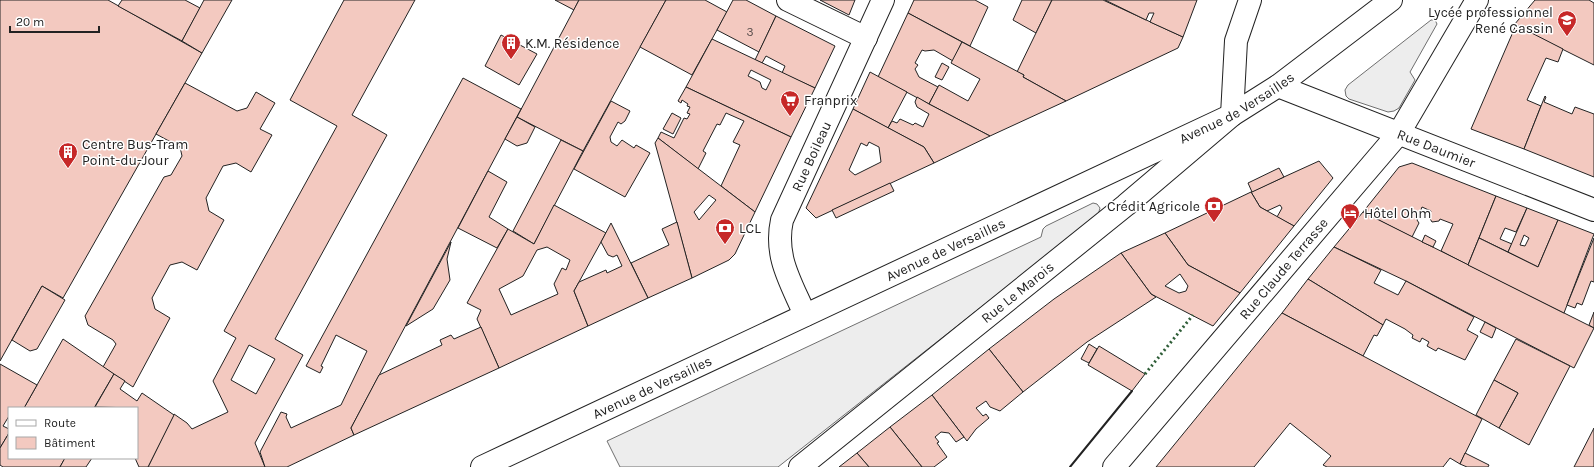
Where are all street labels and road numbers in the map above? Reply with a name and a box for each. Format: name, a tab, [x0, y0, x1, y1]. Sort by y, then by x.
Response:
street label: Avenue de Versailles	[1177, 69, 1298, 148]
street label: Rue Boileau	[788, 119, 835, 194]
street label: Rue Daumier	[1395, 126, 1478, 172]
street label: Avenue de Versailles	[883, 215, 1008, 285]
street label: Rue Claude Terrasse	[1236, 215, 1332, 323]
street label: Rue Le Marois	[978, 258, 1058, 327]
street label: Avenue de Versailles	[590, 352, 715, 423]

